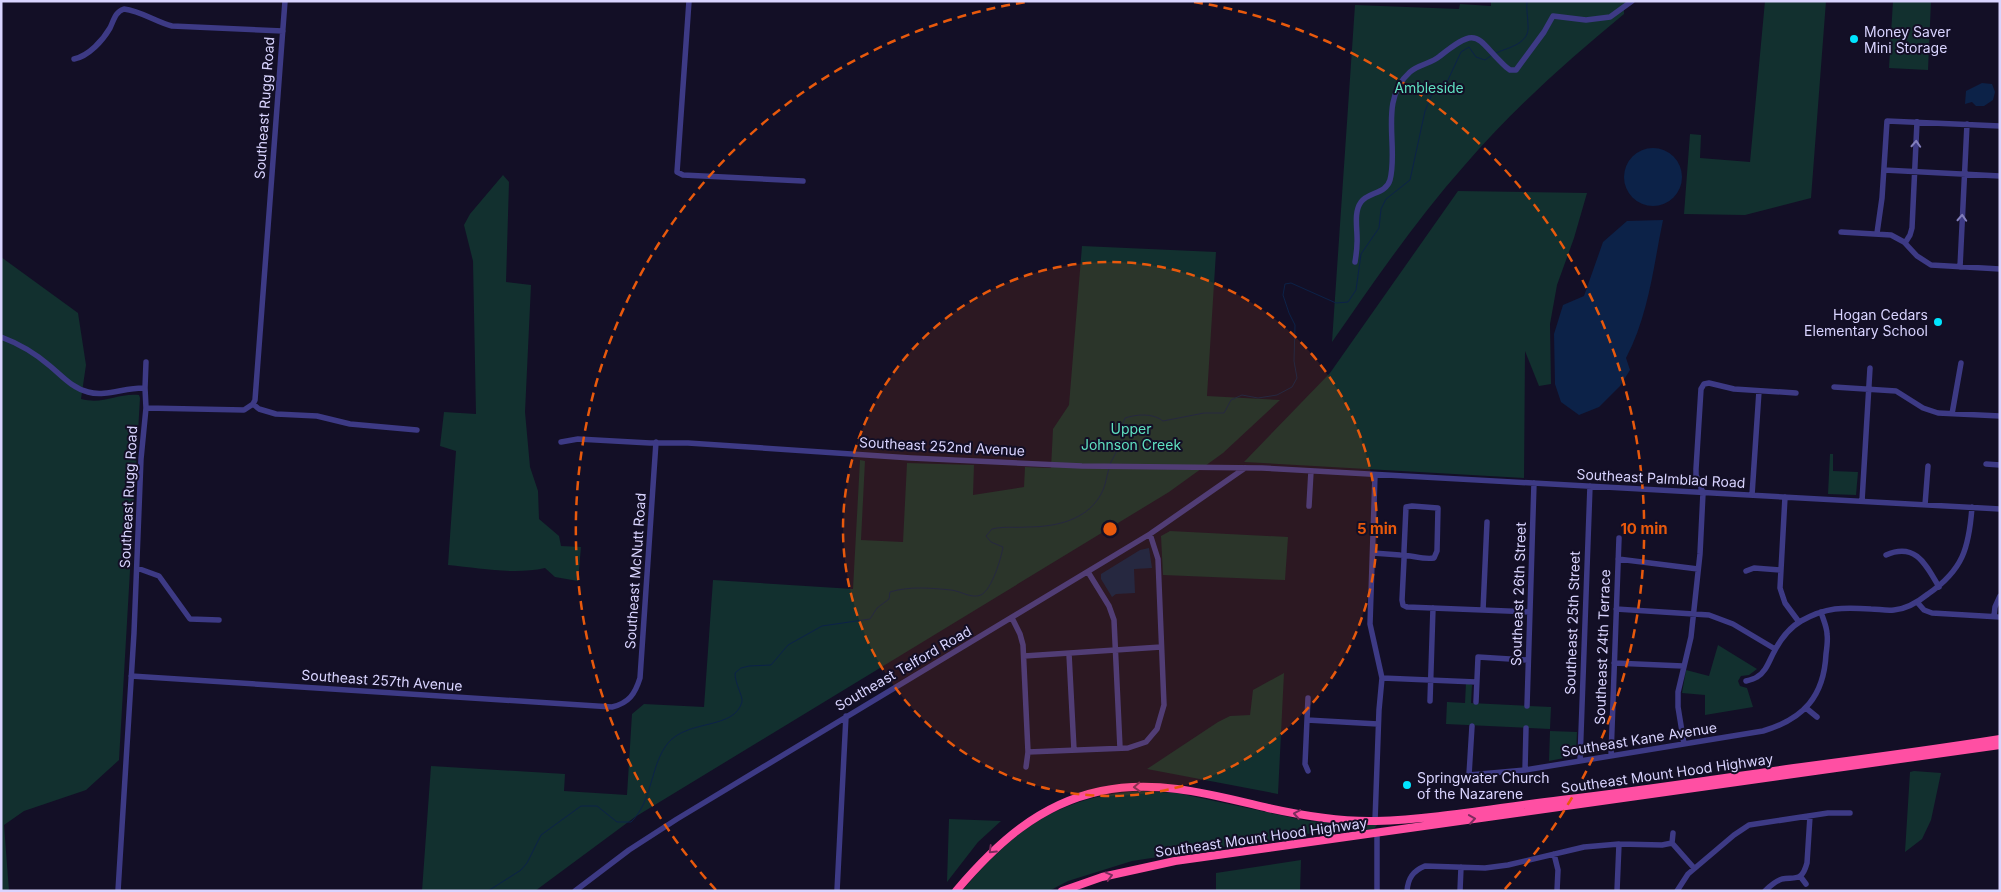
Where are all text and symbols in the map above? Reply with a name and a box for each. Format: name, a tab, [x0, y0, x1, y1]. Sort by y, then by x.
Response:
place label: Money Saver Mini Storage	[1864, 23, 1951, 56]
marker: Money Saver Mini Storage	[1848, 33, 1860, 45]
street label: Southeast Rugg Road	[251, 36, 277, 180]
park label: Ambleside	[1394, 79, 1464, 96]
one-way arrow	[1910, 140, 1921, 148]
one-way arrow	[1957, 214, 1968, 222]
place label: Hogan Cedars Elementary School	[1804, 306, 1928, 339]
marker: Hogan Cedars Elementary School	[1932, 316, 1944, 328]
park label: Upper Johnson Creek	[1081, 420, 1181, 453]
street label: Southeast Rugg Road	[116, 425, 140, 569]
street label: Southeast 252nd Avenue	[859, 433, 1025, 459]
street label: Southeast Palmblad Road	[1576, 465, 1746, 491]
street label: Southeast McNutt Road	[621, 492, 649, 650]
text: 5 min	[1357, 519, 1397, 538]
text: 10 min	[1620, 519, 1668, 538]
centre of rings	[1101, 520, 1119, 538]
street label: Southeast 26th Street	[1507, 521, 1529, 666]
street label: Southeast 25th Street	[1561, 550, 1583, 695]
street label: Southeast 24th Terrace	[1591, 569, 1613, 725]
street label: Southeast Telford Road	[832, 622, 974, 714]
street label: Southeast 257th Avenue	[301, 666, 463, 694]
street label: Southeast Kane Avenue	[1560, 718, 1718, 760]
street label: Southeast Mount Hood Highway	[1560, 750, 1774, 796]
place label: Springwater Church of the Nazarene	[1417, 769, 1550, 802]
marker: Springwater Church of the Nazarene	[1401, 779, 1413, 791]
one-way arrow	[1133, 781, 1141, 792]
one-way arrow	[1293, 810, 1301, 820]
street label: Southeast Mount Hood Highway	[1154, 814, 1368, 860]
one-way arrow	[1468, 814, 1476, 825]
one-way arrow	[989, 845, 998, 854]
one-way arrow	[1104, 871, 1112, 881]

